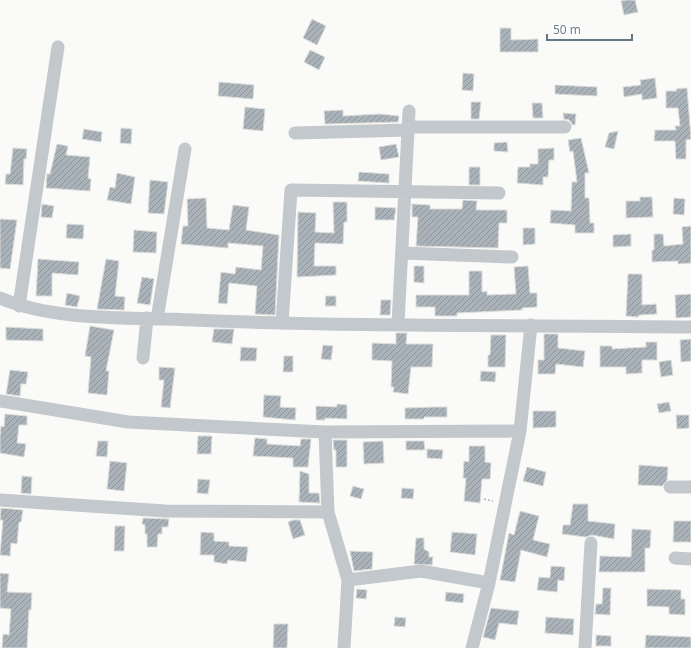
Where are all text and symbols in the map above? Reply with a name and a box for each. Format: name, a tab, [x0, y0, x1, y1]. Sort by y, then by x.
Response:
scale bar	[547, 16, 632, 42]
text: 50 m	[553, 21, 581, 38]

